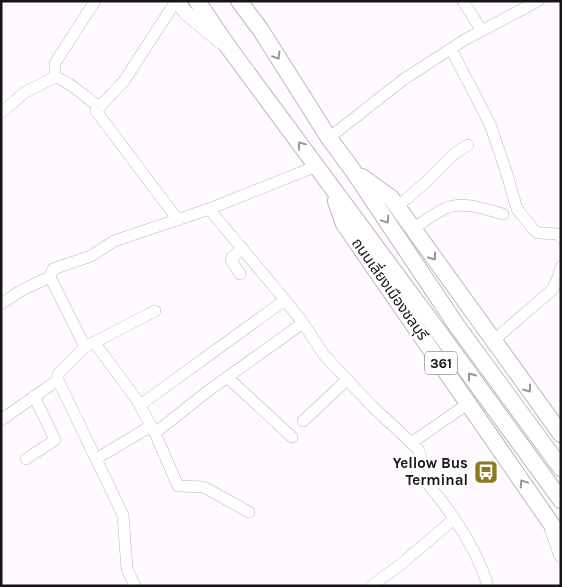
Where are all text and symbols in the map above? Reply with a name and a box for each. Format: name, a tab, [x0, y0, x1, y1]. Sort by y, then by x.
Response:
one-way arrow	[270, 50, 280, 59]
one-way arrow	[299, 142, 307, 151]
one-way arrow	[380, 214, 389, 224]
street label: ถนนเลี่ยงเมืองชลบุรี	[348, 233, 434, 344]
one-way arrow	[427, 252, 436, 261]
road number: 361	[425, 352, 457, 374]
one-way arrow	[468, 372, 477, 382]
one-way arrow	[522, 383, 531, 393]
place label: Yellow Bus Terminal	[393, 454, 468, 489]
bus stop icon: Yellow Bus Terminal	[473, 459, 499, 485]
one-way arrow	[520, 479, 529, 489]

